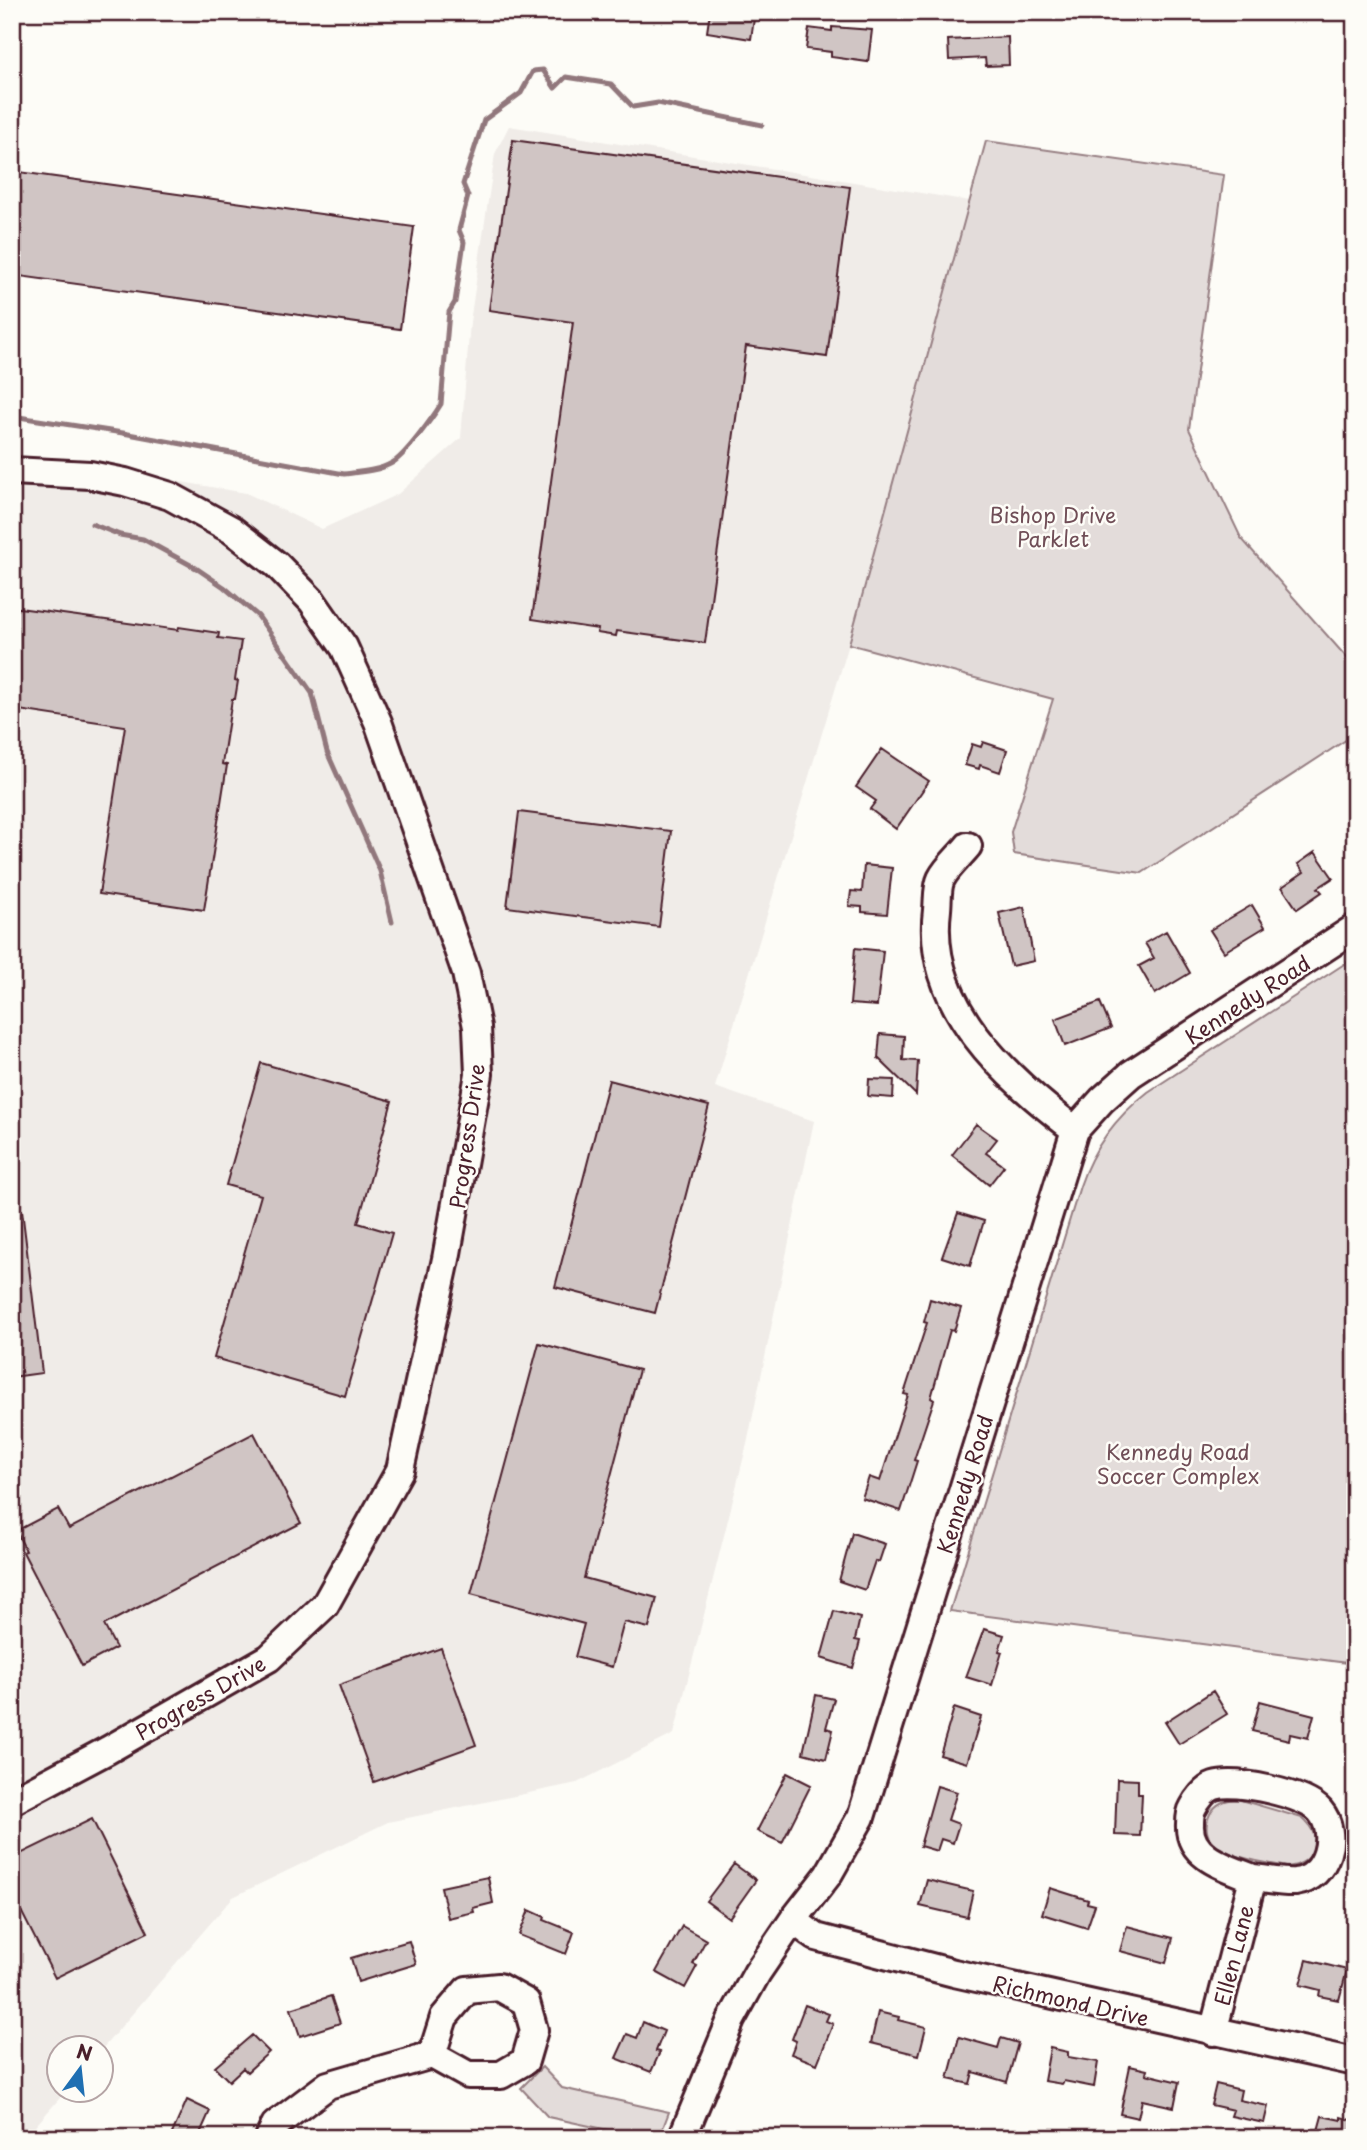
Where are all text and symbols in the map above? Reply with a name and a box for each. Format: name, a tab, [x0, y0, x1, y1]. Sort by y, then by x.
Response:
park label: Bishop Drive Parklet	[990, 498, 1116, 554]
street label: Kennedy Road	[1178, 946, 1316, 1052]
street label: Progress Drive	[440, 1062, 492, 1210]
street label: Kennedy Road	[928, 1411, 1000, 1557]
park label: Kennedy Road Soccer Complex	[1097, 1435, 1259, 1491]
street label: Progress Drive	[129, 1647, 271, 1747]
street label: Ellen Lane	[1205, 1901, 1261, 2009]
street label: Richmond Drive	[990, 1966, 1152, 2034]
north arrow	[46, 2035, 116, 2104]
text: N	[74, 2036, 96, 2067]

